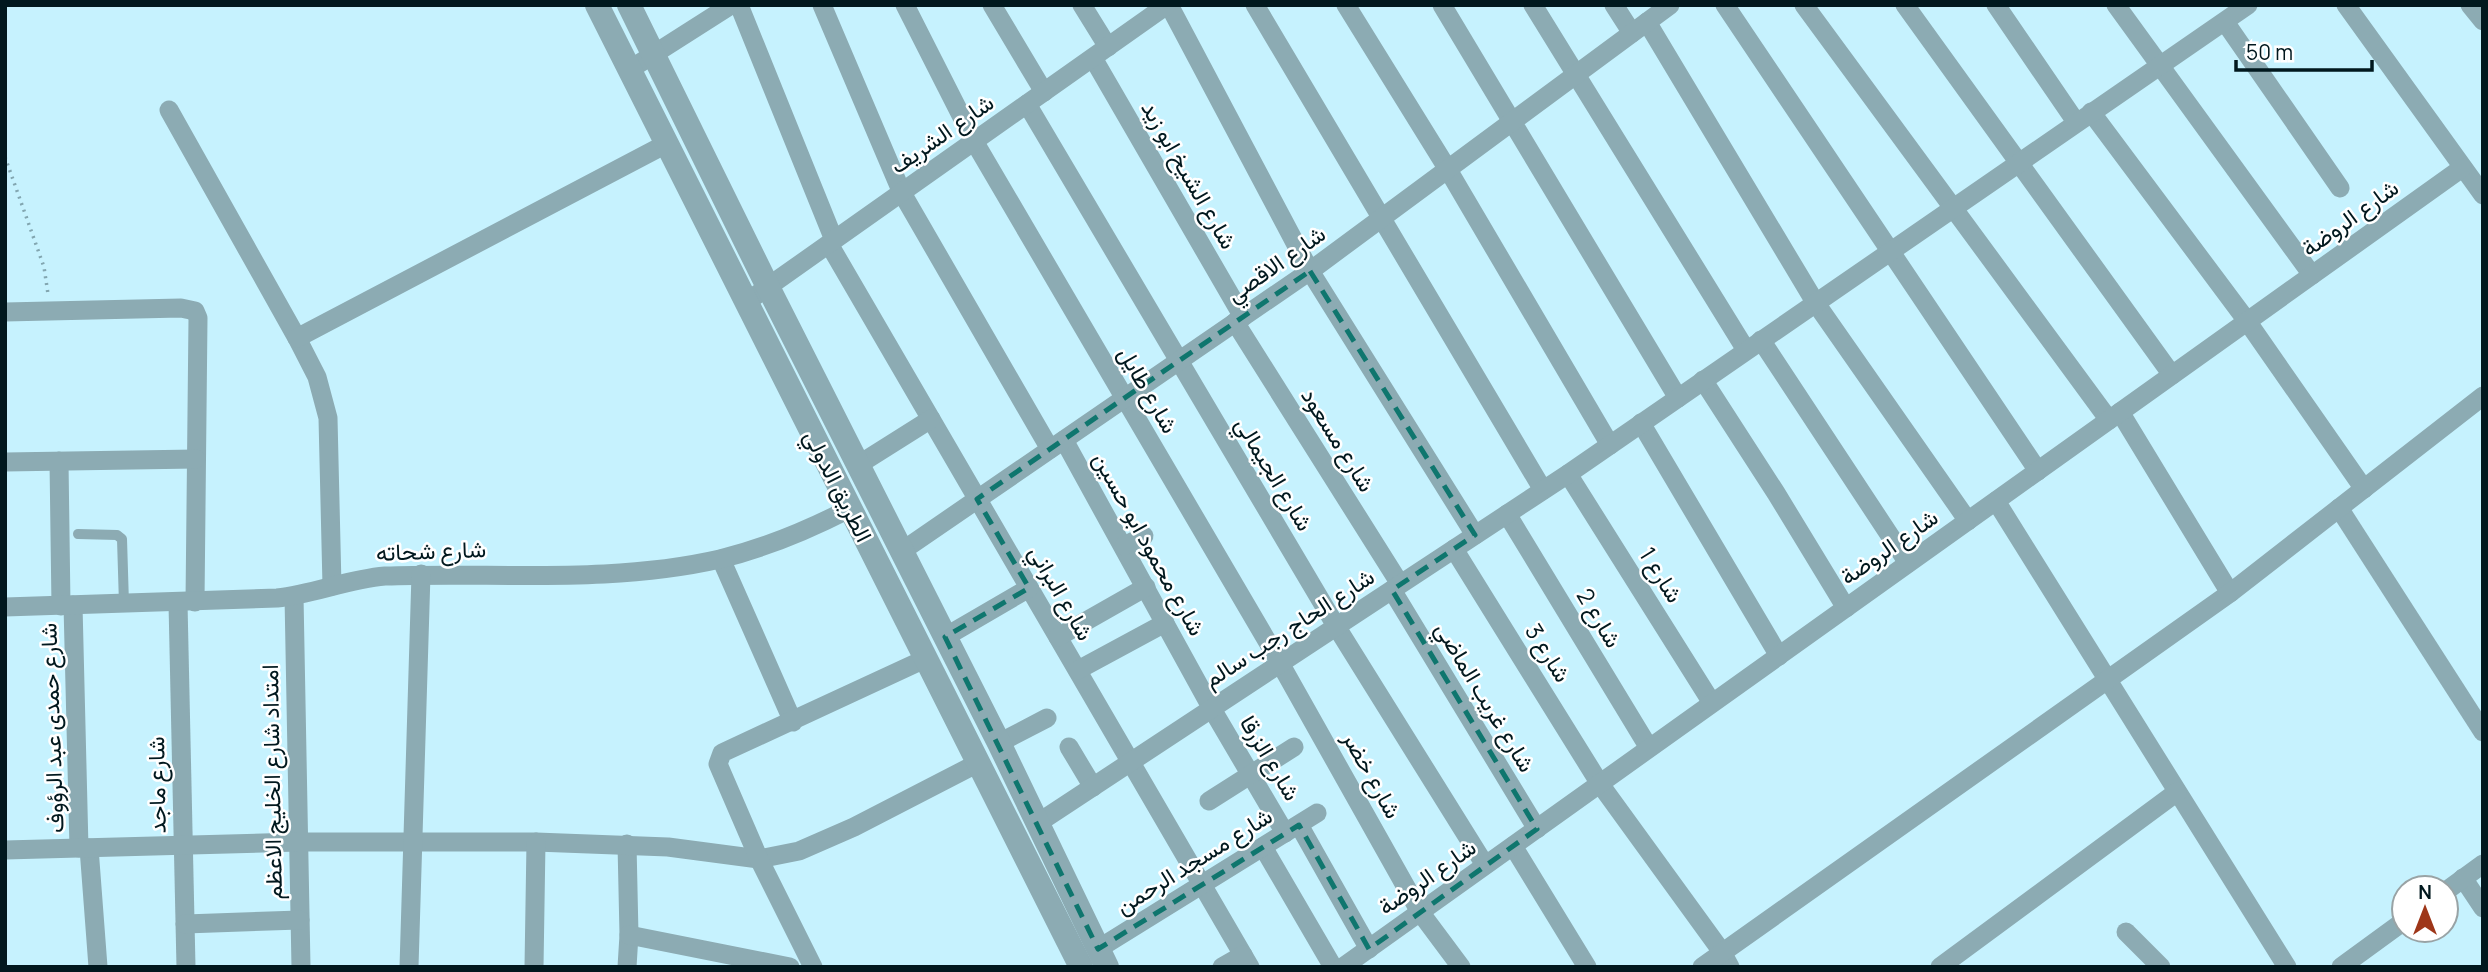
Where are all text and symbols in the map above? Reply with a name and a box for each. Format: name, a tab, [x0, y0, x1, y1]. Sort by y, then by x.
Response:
scale bar	[2236, 28, 2372, 72]
text: 50 m	[2246, 38, 2293, 66]
street label: شارع الشريف	[883, 86, 1000, 181]
street label: شارع الشيخ ابو زيد	[1134, 94, 1245, 255]
street label: شارع الروضة	[2294, 171, 2405, 264]
street label: شارع الاقصي	[1219, 217, 1334, 312]
street label: شارع طايل	[1110, 340, 1187, 439]
street label: شارع مسعود	[1293, 381, 1383, 498]
street label: شارع الجيمالي	[1225, 411, 1321, 538]
street label: الطريق الدولي	[793, 424, 881, 549]
street label: شارع محمود ابو حسين	[1085, 446, 1214, 642]
street label: شارع الروضة	[1833, 501, 1944, 592]
street label: شارع شحاته	[375, 532, 487, 569]
street label: شارع البراني	[1018, 539, 1102, 648]
street label: شارع 1	[1632, 541, 1691, 609]
street label: شارع الحاج رجب سالم	[1197, 560, 1380, 695]
street label: شارع 2	[1569, 582, 1630, 654]
street label: شارع غريب الماضي	[1425, 615, 1543, 780]
street label: شارع 3	[1518, 617, 1579, 688]
street label: شارع حمدى عبد الرؤوف	[31, 622, 72, 834]
street label: امتداد شارع الخليج الاعظم	[253, 664, 290, 900]
street label: شارع الزرقا	[1232, 709, 1309, 807]
street label: شارع خضر	[1335, 724, 1410, 824]
street label: شارع ماجد	[139, 736, 174, 834]
street label: شارع مسجد الرحمن	[1109, 799, 1278, 922]
street label: شارع الروضة	[1371, 831, 1482, 922]
north arrow	[2390, 874, 2460, 944]
text: N	[2418, 879, 2432, 905]

